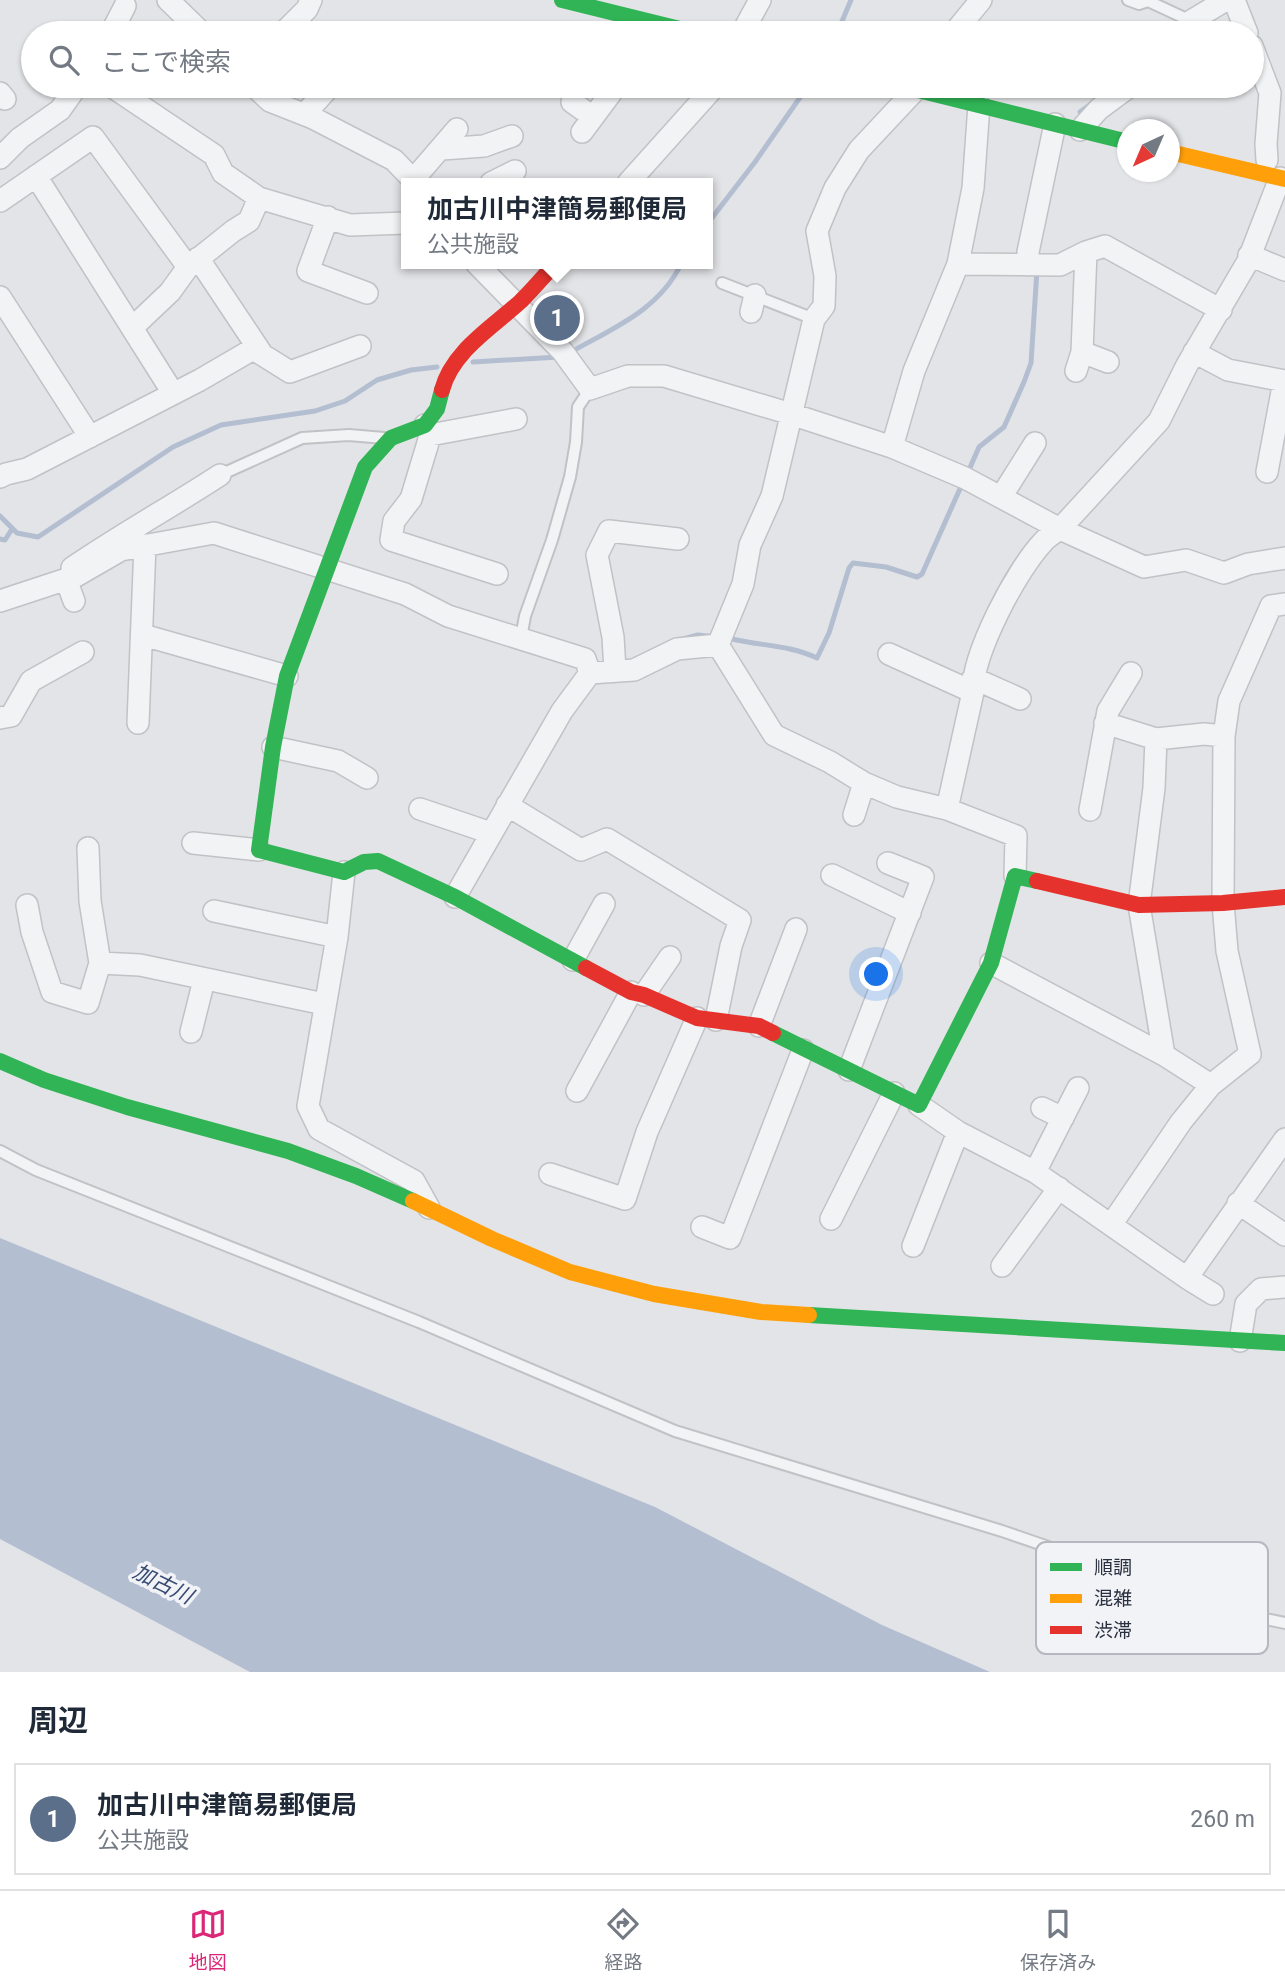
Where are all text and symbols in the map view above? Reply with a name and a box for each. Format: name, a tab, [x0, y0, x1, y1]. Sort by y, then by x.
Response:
search box	[21, 21, 1264, 98]
icon: search	[45, 41, 83, 79]
text: ここで検索	[101, 47, 231, 77]
north arrow	[1117, 119, 1180, 182]
popup	[401, 178, 713, 269]
text: 加古川中津簡易郵便局	[427, 194, 687, 224]
text: 公共施設	[427, 231, 519, 258]
pin: 1	[534, 292, 580, 344]
your location	[859, 957, 893, 991]
legend	[1036, 1542, 1268, 1654]
text: 順調	[1094, 1556, 1132, 1579]
water label: 加古川	[129, 1559, 198, 1609]
text: 混雑	[1094, 1587, 1132, 1610]
text: 渋滞	[1094, 1619, 1132, 1642]
text: 周辺	[28, 1703, 88, 1738]
text: 加古川中津簡易郵便局	[97, 1790, 357, 1820]
text: 1	[46, 1806, 60, 1833]
text: 260 m	[1190, 1806, 1255, 1833]
text: 公共施設	[97, 1827, 189, 1854]
tab: 地図	[189, 1905, 227, 1974]
tab: 経路	[604, 1905, 642, 1974]
tab: 保存済み	[1020, 1905, 1096, 1974]

